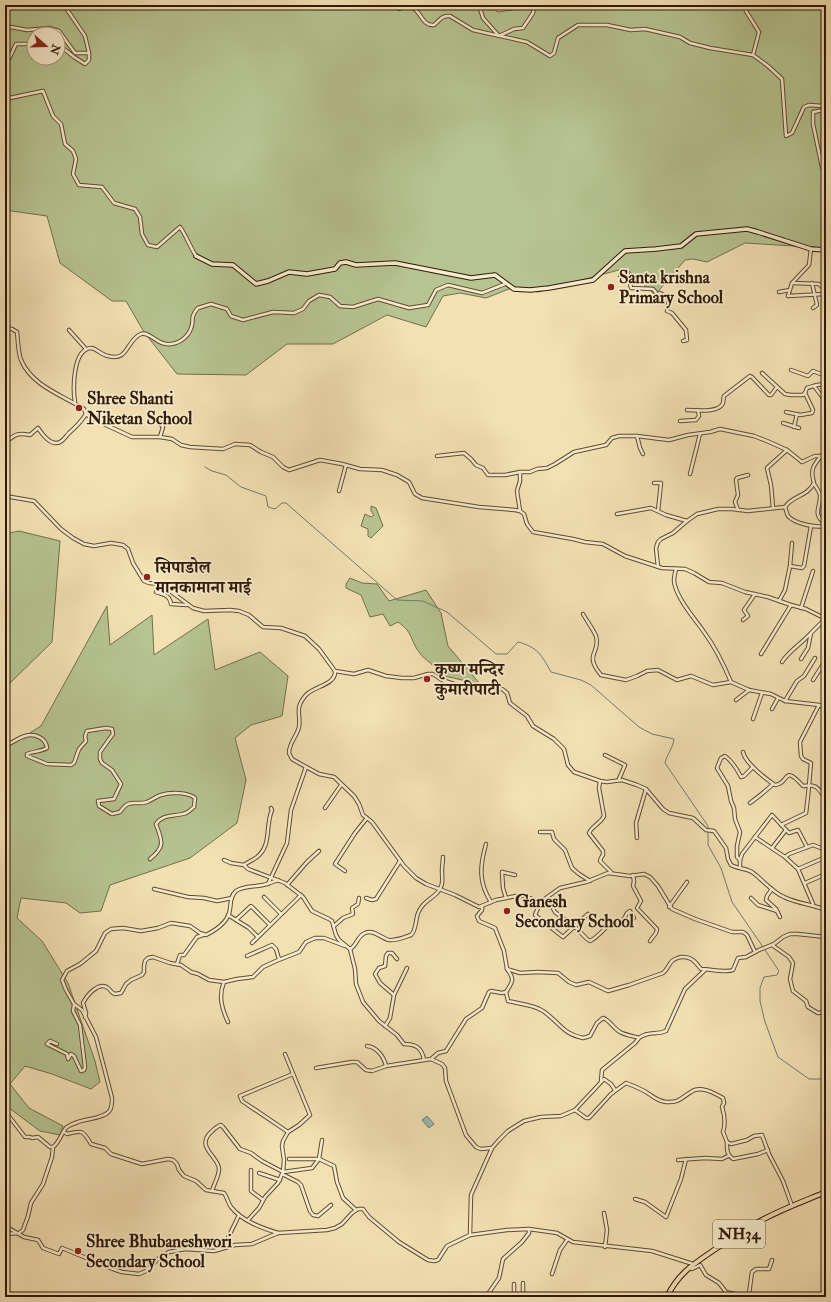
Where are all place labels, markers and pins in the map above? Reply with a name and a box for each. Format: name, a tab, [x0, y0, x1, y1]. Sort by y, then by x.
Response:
place label: Santa krishna Primary School	[619, 267, 724, 309]
marker: Santa krishna Primary School	[606, 282, 616, 292]
place label: Shree Shanti Niketan School	[86, 388, 193, 429]
marker: Shree Shanti Niketan School	[74, 403, 84, 413]
place label: सिपाडोल मानकामाना माई	[153, 557, 253, 598]
marker: सिपाडोल मानकामाना माई	[142, 572, 152, 582]
place label: कृष्ण मन्दिर कुमारीपाटी	[433, 659, 506, 700]
marker: कृष्ण मन्दिर कुमारीपाटी	[422, 674, 432, 684]
place label: Ganesh Secondary School	[515, 891, 635, 933]
marker: Ganesh Secondary School	[502, 906, 512, 916]
place label: Shree Bhubaneshwori Secondary School	[86, 1231, 233, 1273]
marker: Shree Bhubaneshwori Secondary School	[73, 1246, 83, 1256]

